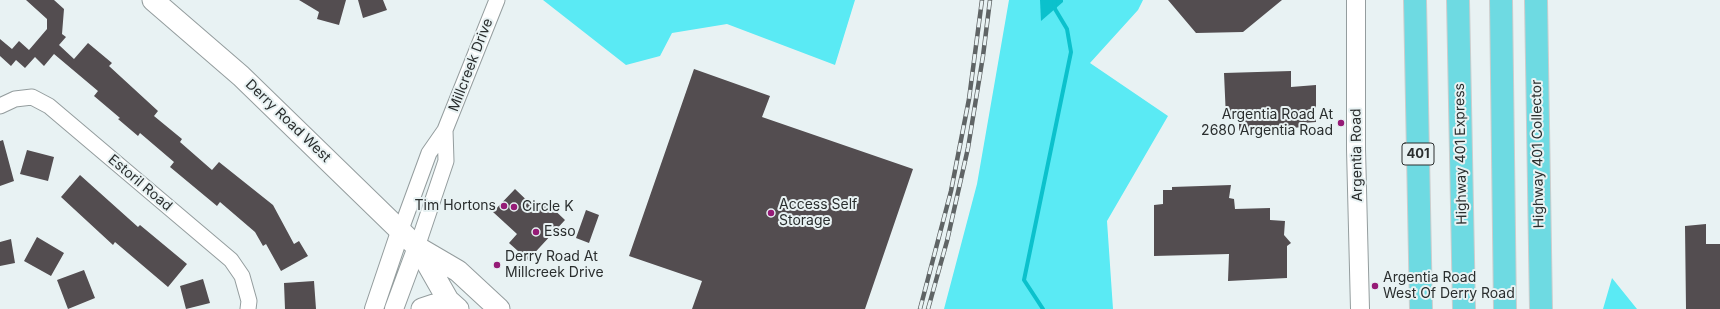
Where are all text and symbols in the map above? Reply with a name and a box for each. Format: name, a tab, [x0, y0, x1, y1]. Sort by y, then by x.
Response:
street label: Millcreek Drive	[446, 16, 496, 114]
street label: Derry Road West	[242, 76, 334, 166]
street label: Highway 401 Collector	[1528, 79, 1548, 229]
street label: Highway 401 Express	[1451, 83, 1471, 225]
place label: Argentia Road At 2680 Argentia Road	[1201, 107, 1333, 140]
street label: Argentia Road	[1348, 108, 1366, 202]
marker: Argentia Road At 2680 Argentia Road	[1336, 118, 1346, 128]
road number: 401	[1402, 143, 1434, 165]
street label: Estoril Road	[104, 151, 176, 215]
place label: Access Self Storage	[779, 197, 857, 230]
place label: Tim Hortons	[415, 198, 496, 214]
place label: Circle K	[522, 199, 574, 215]
marker: Tim Hortons	[499, 201, 509, 211]
marker: Circle K	[509, 202, 519, 212]
marker: Access Self Storage	[766, 208, 776, 218]
place label: Esso	[544, 224, 576, 240]
marker: Esso	[531, 227, 541, 237]
place label: Derry Road At Millcreek Drive	[505, 249, 604, 282]
marker: Derry Road At Millcreek Drive	[492, 260, 502, 270]
place label: Argentia Road West Of Derry Road	[1383, 270, 1515, 302]
marker: Argentia Road West Of Derry Road	[1370, 281, 1380, 291]

